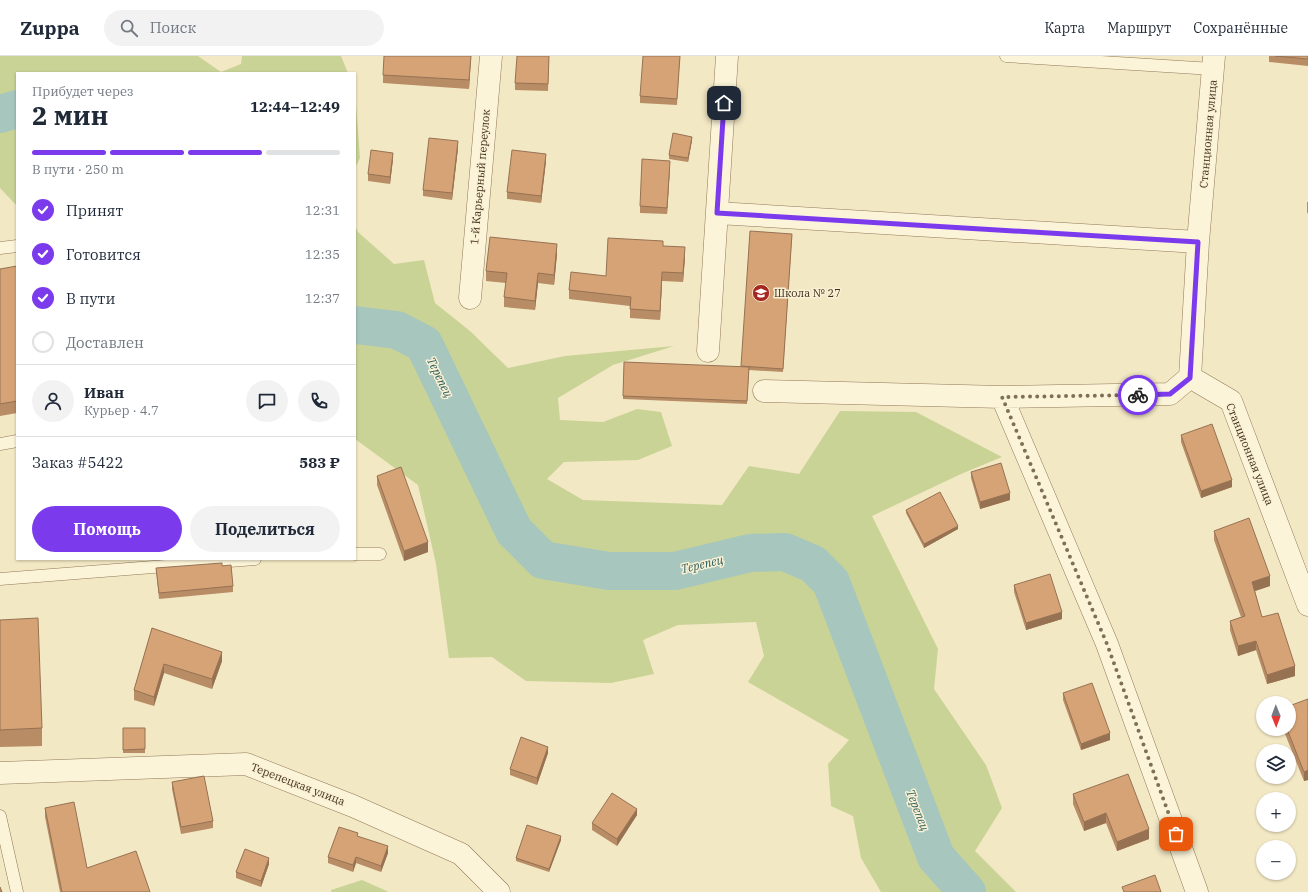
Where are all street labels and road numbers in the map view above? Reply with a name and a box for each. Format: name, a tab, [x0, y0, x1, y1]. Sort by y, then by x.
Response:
street label: Станционная улица	[1196, 79, 1220, 189]
street label: 1-й Карьерный переулок	[467, 108, 493, 245]
street label: Станционная улица	[1223, 401, 1277, 507]
street label: Терепецкая улица	[249, 760, 347, 808]

